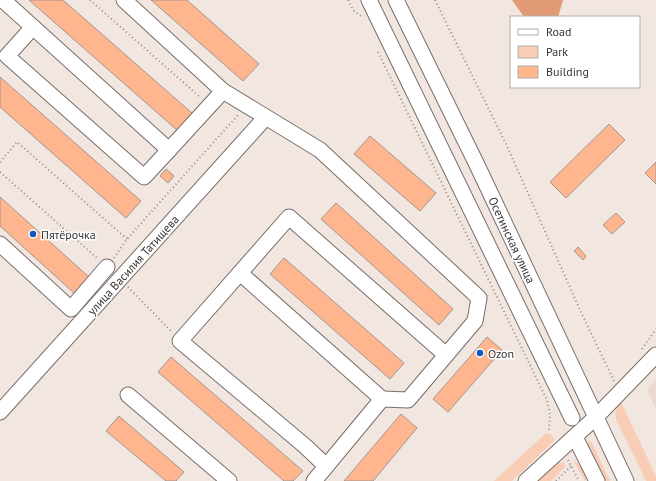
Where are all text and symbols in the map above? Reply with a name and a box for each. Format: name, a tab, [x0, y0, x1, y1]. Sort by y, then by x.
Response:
legend	[510, 16, 640, 88]
text: Road	[546, 24, 571, 39]
text: Park	[546, 44, 568, 59]
text: Building	[546, 64, 589, 79]
street label: Осетинская улица	[485, 194, 539, 286]
street label: улица Василия Татищева	[84, 212, 182, 318]
place label: Пятёрочка	[41, 227, 96, 242]
marker: Пятёрочка	[28, 229, 38, 239]
place label: Ozon	[488, 346, 514, 361]
marker: Ozon	[475, 348, 485, 358]

